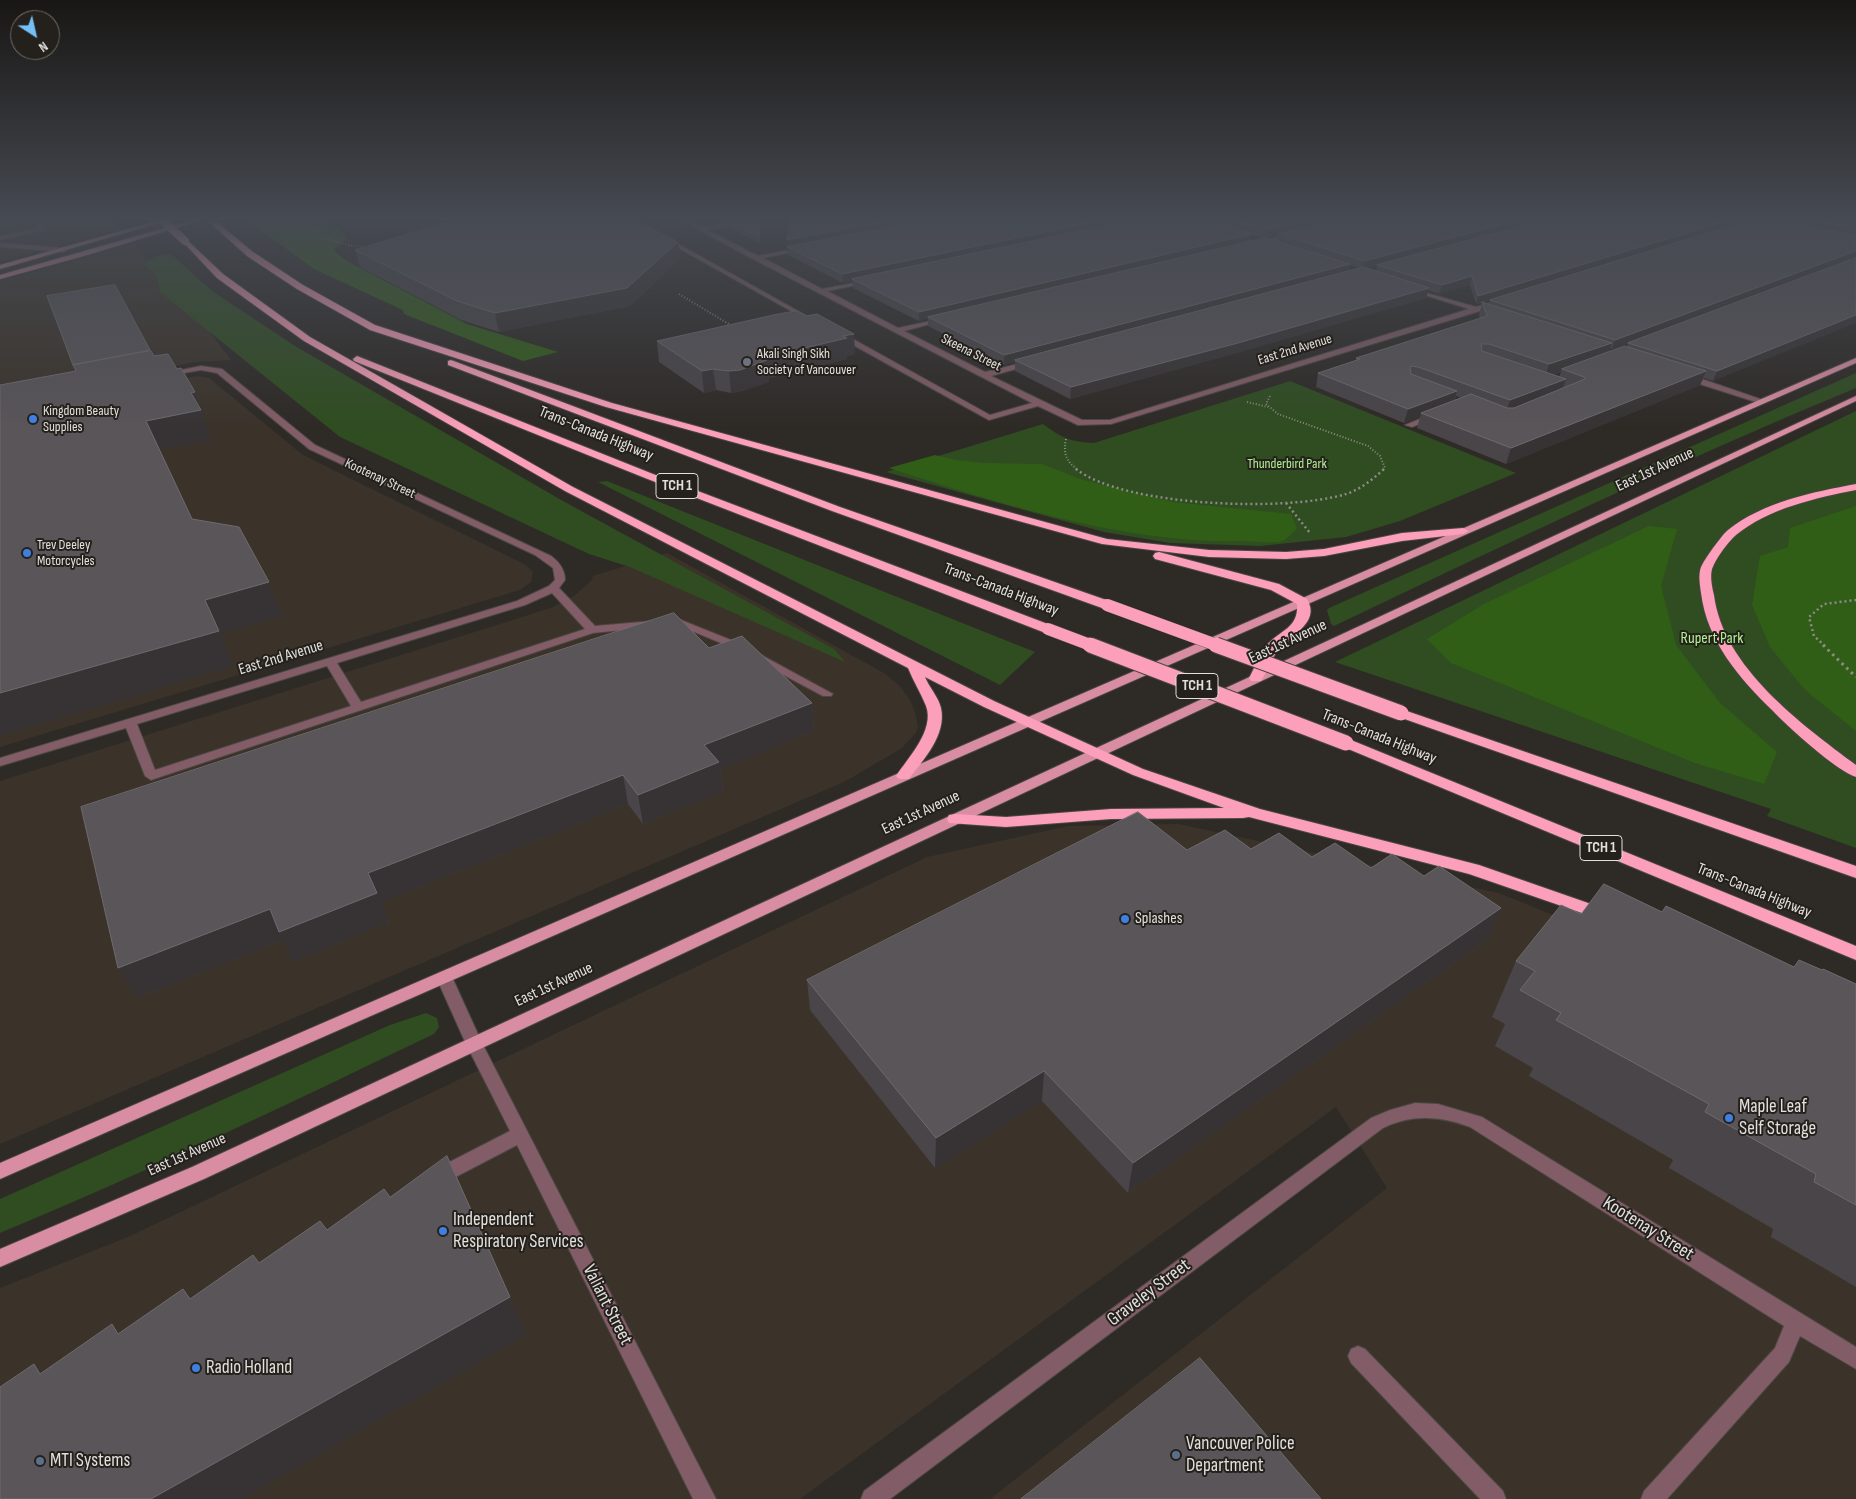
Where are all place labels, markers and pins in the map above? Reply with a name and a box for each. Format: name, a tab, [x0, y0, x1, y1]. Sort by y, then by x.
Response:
place label: Akali Singh Sikh Society of Vancouver	[757, 346, 856, 378]
marker: Akali Singh Sikh Society of Vancouver	[741, 356, 753, 368]
place label: Kingdom Beauty Supplies	[43, 403, 119, 436]
marker: Kingdom Beauty Supplies	[27, 413, 39, 425]
place label: Trev Deeley Motorcycles	[37, 537, 95, 570]
marker: Trev Deeley Motorcycles	[21, 547, 33, 559]
place label: Splashes	[1135, 909, 1182, 929]
marker: Splashes	[1119, 913, 1131, 925]
place label: Maple Leaf Self Storage	[1739, 1096, 1816, 1140]
marker: Maple Leaf Self Storage	[1723, 1112, 1735, 1124]
place label: Independent Respiratory Services	[453, 1209, 584, 1253]
marker: Independent Respiratory Services	[437, 1225, 449, 1237]
place label: Radio Holland	[206, 1357, 292, 1379]
marker: Radio Holland	[190, 1362, 202, 1374]
place label: Vancouver Police Department	[1186, 1433, 1295, 1477]
marker: Vancouver Police Department	[1170, 1449, 1182, 1461]
place label: MTI Systems	[50, 1450, 130, 1472]
marker: MTI Systems	[34, 1455, 46, 1467]

